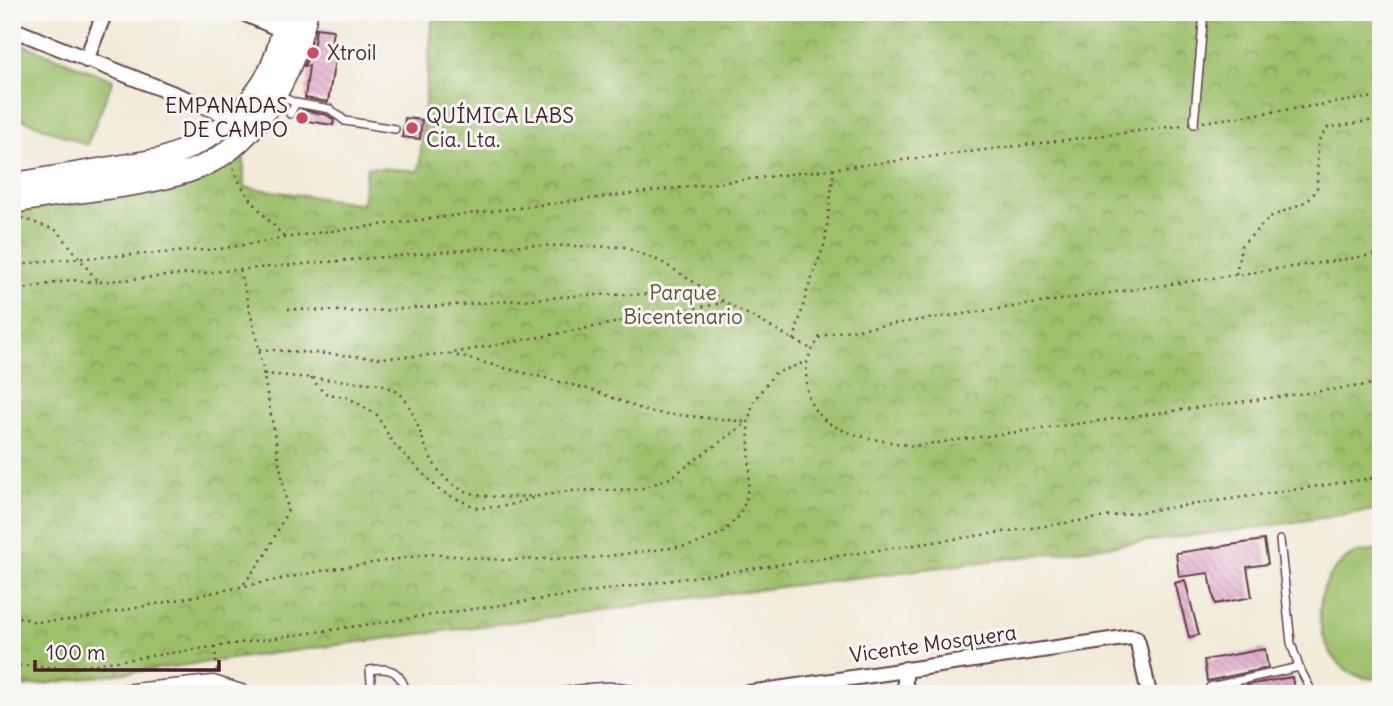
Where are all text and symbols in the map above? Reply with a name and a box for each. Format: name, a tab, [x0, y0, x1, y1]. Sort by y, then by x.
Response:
place label: Xtroil	[327, 39, 376, 66]
marker: Xtroil	[305, 45, 321, 61]
place label: EMPANADAS DE CAMPO	[165, 92, 288, 143]
place label: QUÍMICA LABS Cía. Lta.	[426, 102, 574, 153]
marker: EMPANADAS DE CAMPO	[294, 110, 310, 126]
marker: QUÍMICA LABS Cía. Lta.	[404, 120, 420, 136]
park label: Parque Bicentenario	[623, 279, 743, 330]
street label: Vicente Mosquera	[848, 618, 1018, 669]
scale bar	[35, 629, 219, 673]
text: 100 m	[46, 639, 105, 666]

